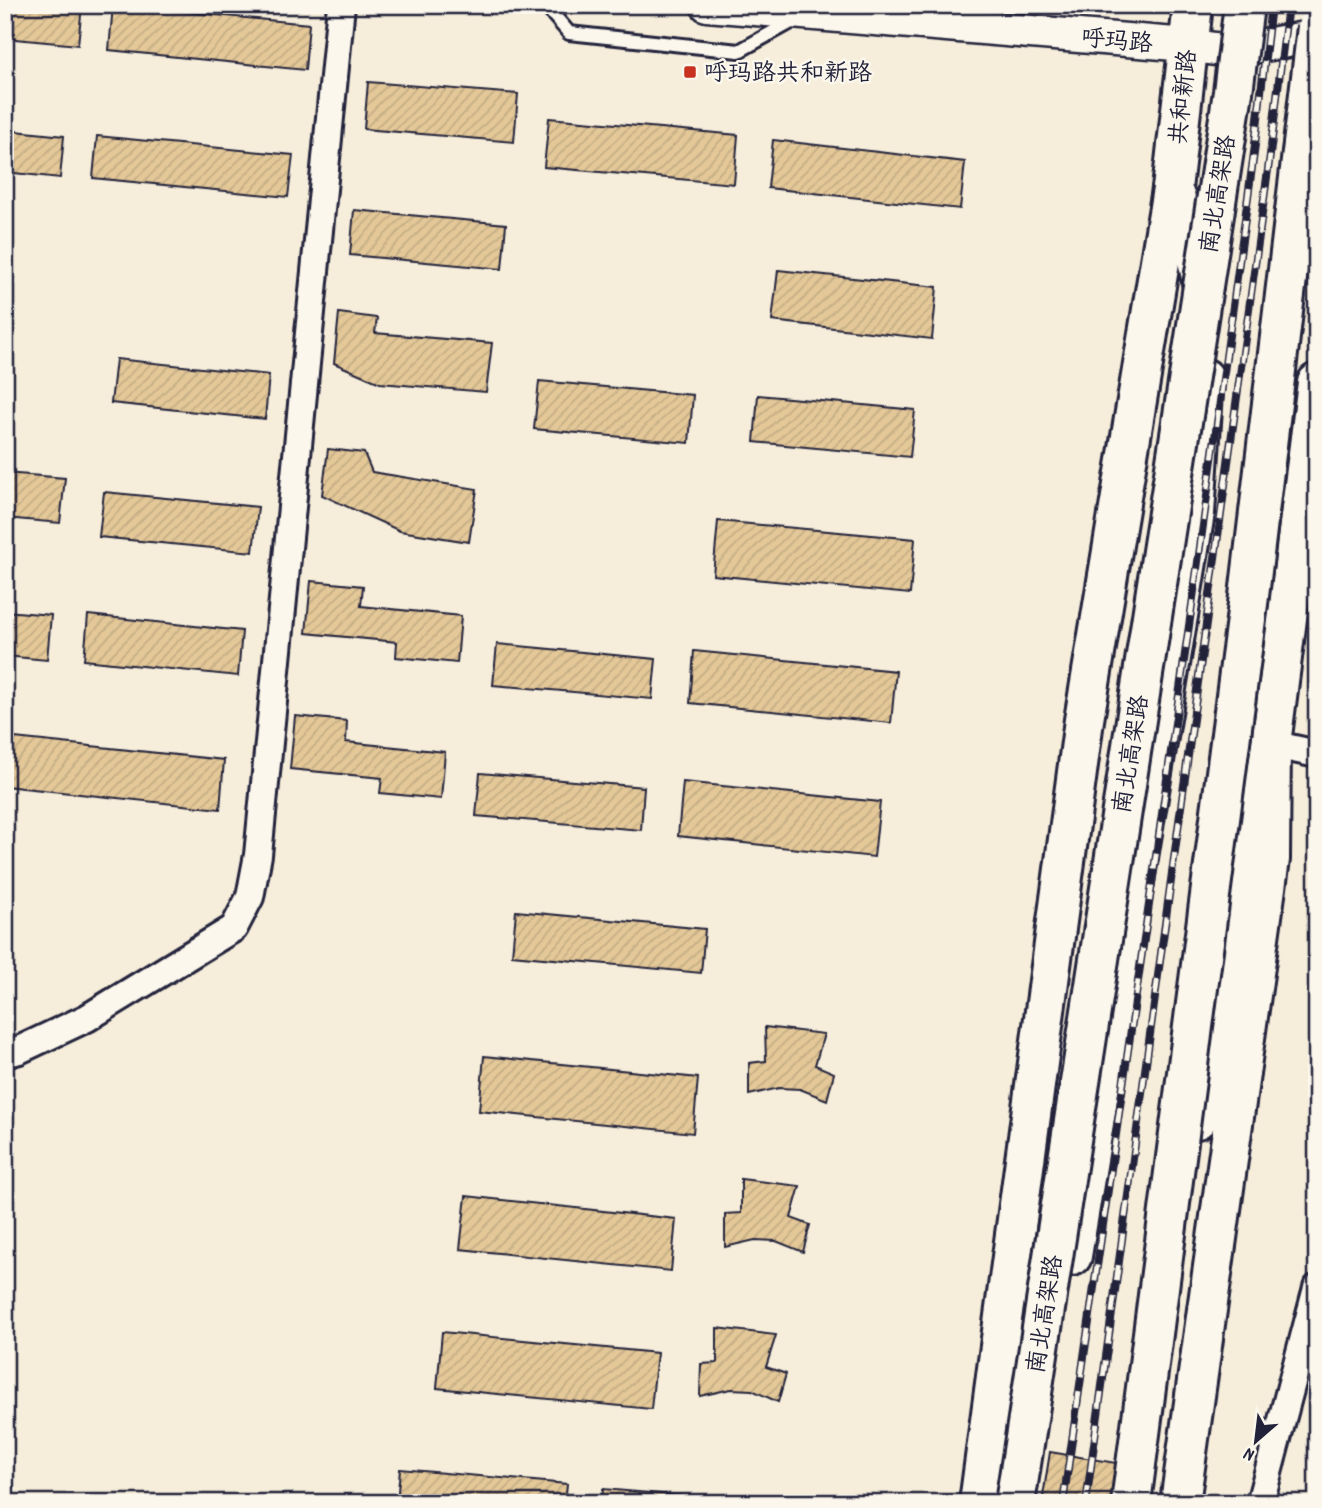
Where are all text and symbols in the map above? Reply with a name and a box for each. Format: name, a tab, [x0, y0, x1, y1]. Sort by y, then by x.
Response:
street label: 呼玛路	[1079, 23, 1154, 63]
street label: 共和新路	[1163, 48, 1207, 147]
place label: 呼玛路共和新路	[704, 58, 872, 92]
marker: 呼玛路共和新路	[682, 64, 698, 80]
street label: 南北高架路	[1194, 133, 1246, 256]
street label: 南北高架路	[1107, 693, 1159, 816]
street label: 南北高架路	[1021, 1253, 1073, 1376]
north arrow	[1220, 1406, 1290, 1476]
text: N	[1239, 1439, 1260, 1467]

